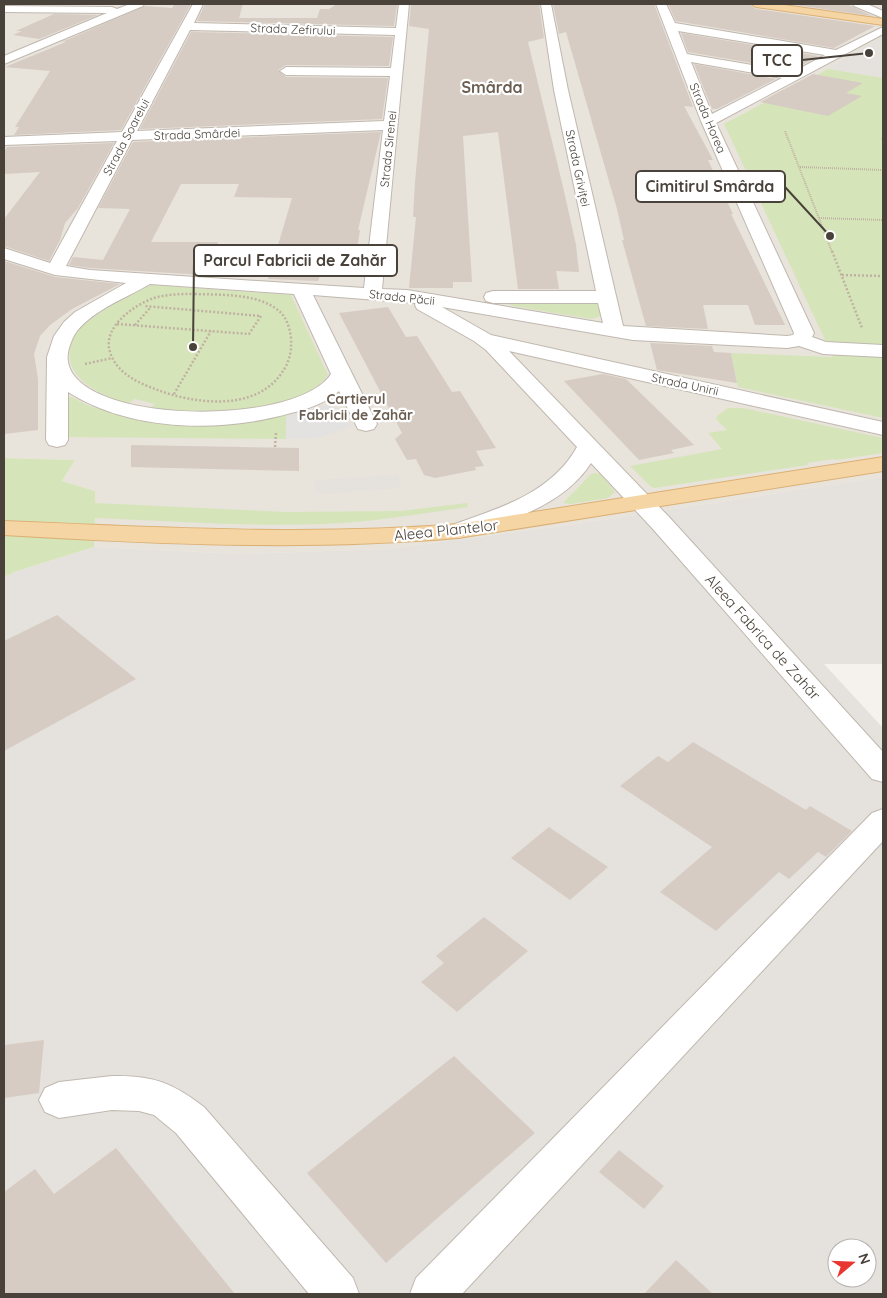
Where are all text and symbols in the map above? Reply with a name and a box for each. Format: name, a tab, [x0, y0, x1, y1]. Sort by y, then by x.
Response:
street label: Strada Zefirului	[250, 20, 336, 38]
callout: TCC	[752, 45, 802, 76]
text: TCC	[762, 50, 792, 70]
district label: Smârda	[461, 77, 523, 97]
street label: Strada Horea	[686, 81, 730, 155]
street label: Strada Soarelui	[99, 96, 153, 178]
street label: Strada Sirenei	[377, 110, 399, 188]
street label: Strada Smârdei	[154, 125, 240, 143]
street label: Strada Griviței	[563, 128, 593, 208]
callout: Cimitirul Smârda	[636, 171, 785, 202]
text: Cimitirul Smârda	[646, 176, 774, 196]
callout: Parcul Fabricii de Zahăr	[194, 245, 397, 276]
text: Parcul Fabricii de Zahăr	[203, 250, 387, 270]
street label: Strada Păcii	[368, 286, 436, 308]
street label: Strada Unirii	[650, 370, 720, 398]
district label: Cartierul Fabricii de Zahăr	[299, 390, 413, 424]
street label: Aleea Plantelor	[393, 515, 499, 545]
street label: Aleea Fabrica de Zahăr	[701, 570, 825, 704]
north arrow	[827, 1238, 877, 1288]
text: N	[854, 1251, 874, 1267]

